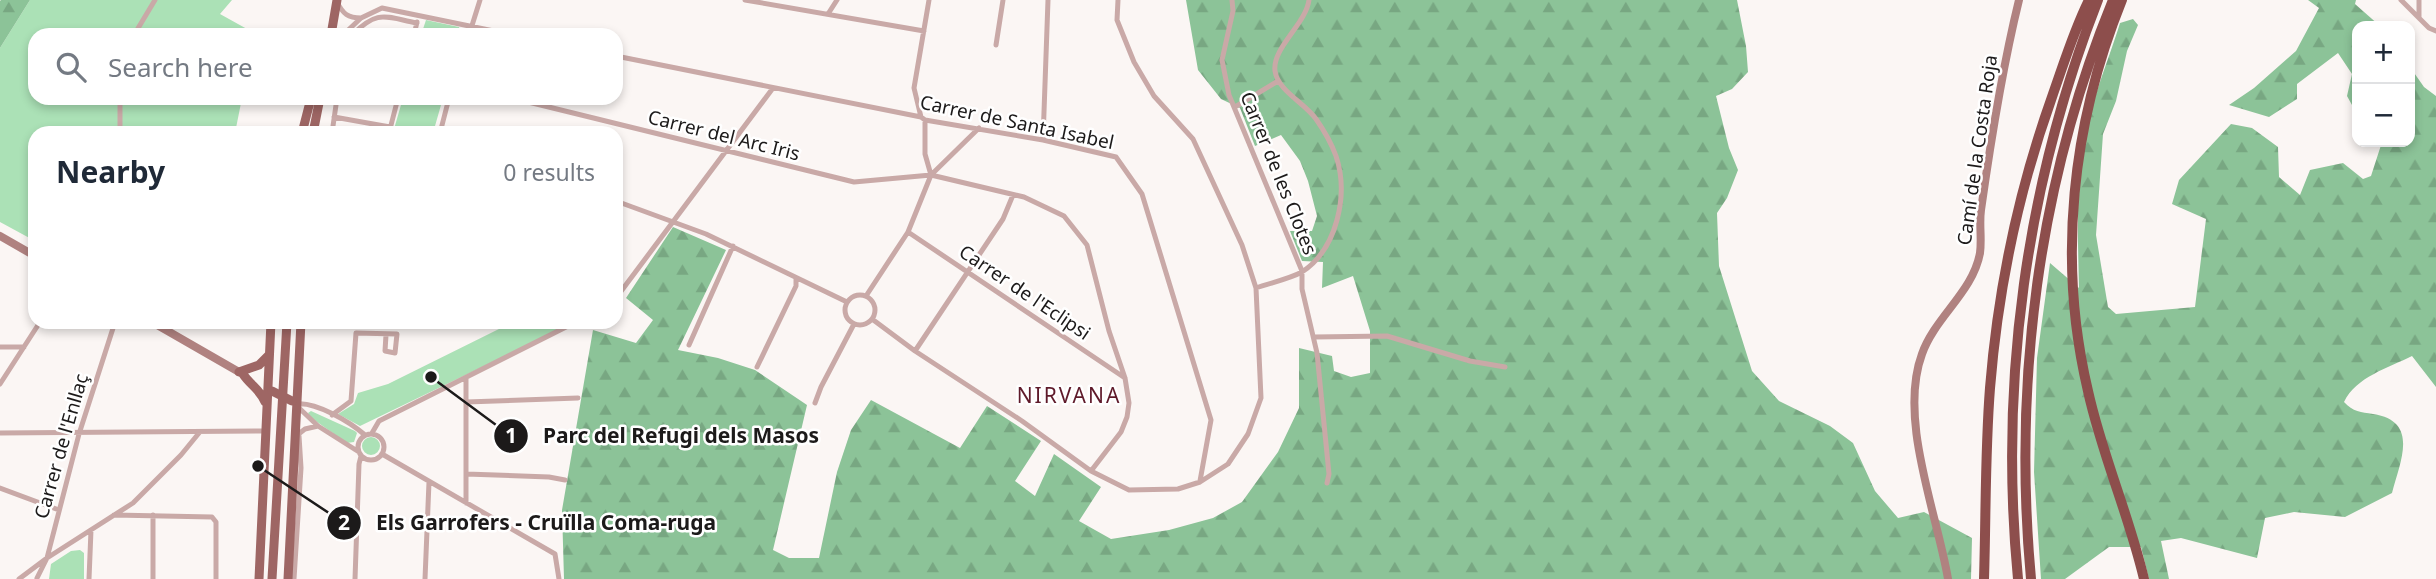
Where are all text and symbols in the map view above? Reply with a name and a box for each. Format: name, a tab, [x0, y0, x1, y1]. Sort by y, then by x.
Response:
map controls	[2352, 21, 2415, 147]
button: +	[2352, 21, 2415, 84]
search box	[28, 28, 623, 105]
icon: search	[52, 48, 90, 86]
text: Search here	[108, 49, 253, 85]
street label: Camí de la Costa Roja	[1951, 53, 2003, 247]
button: −	[2352, 84, 2415, 147]
street label: Carrer de les Clotes	[1234, 88, 1324, 258]
street label: Carrer de Santa Isabel	[918, 89, 1116, 155]
street label: Carrer del Arc Iris	[645, 104, 803, 166]
text: Nearby	[56, 151, 165, 192]
text: 0 results	[503, 156, 595, 188]
street label: Carrer de l'Eclipsi	[954, 238, 1096, 346]
street label: Carrer de l'Enllaç	[28, 370, 94, 522]
district label: NIRVANA	[1017, 381, 1121, 409]
callout: Parc del Refugi dels Masos	[493, 415, 833, 457]
text: 1	[505, 421, 517, 449]
text: Parc del Refugi dels Masos	[543, 421, 819, 449]
callout: Els Garrofers - Cruïlla Coma-ruga	[327, 502, 730, 544]
text: 2	[338, 508, 350, 536]
text: Els Garrofers - Cruïlla Coma-ruga	[376, 508, 716, 536]

